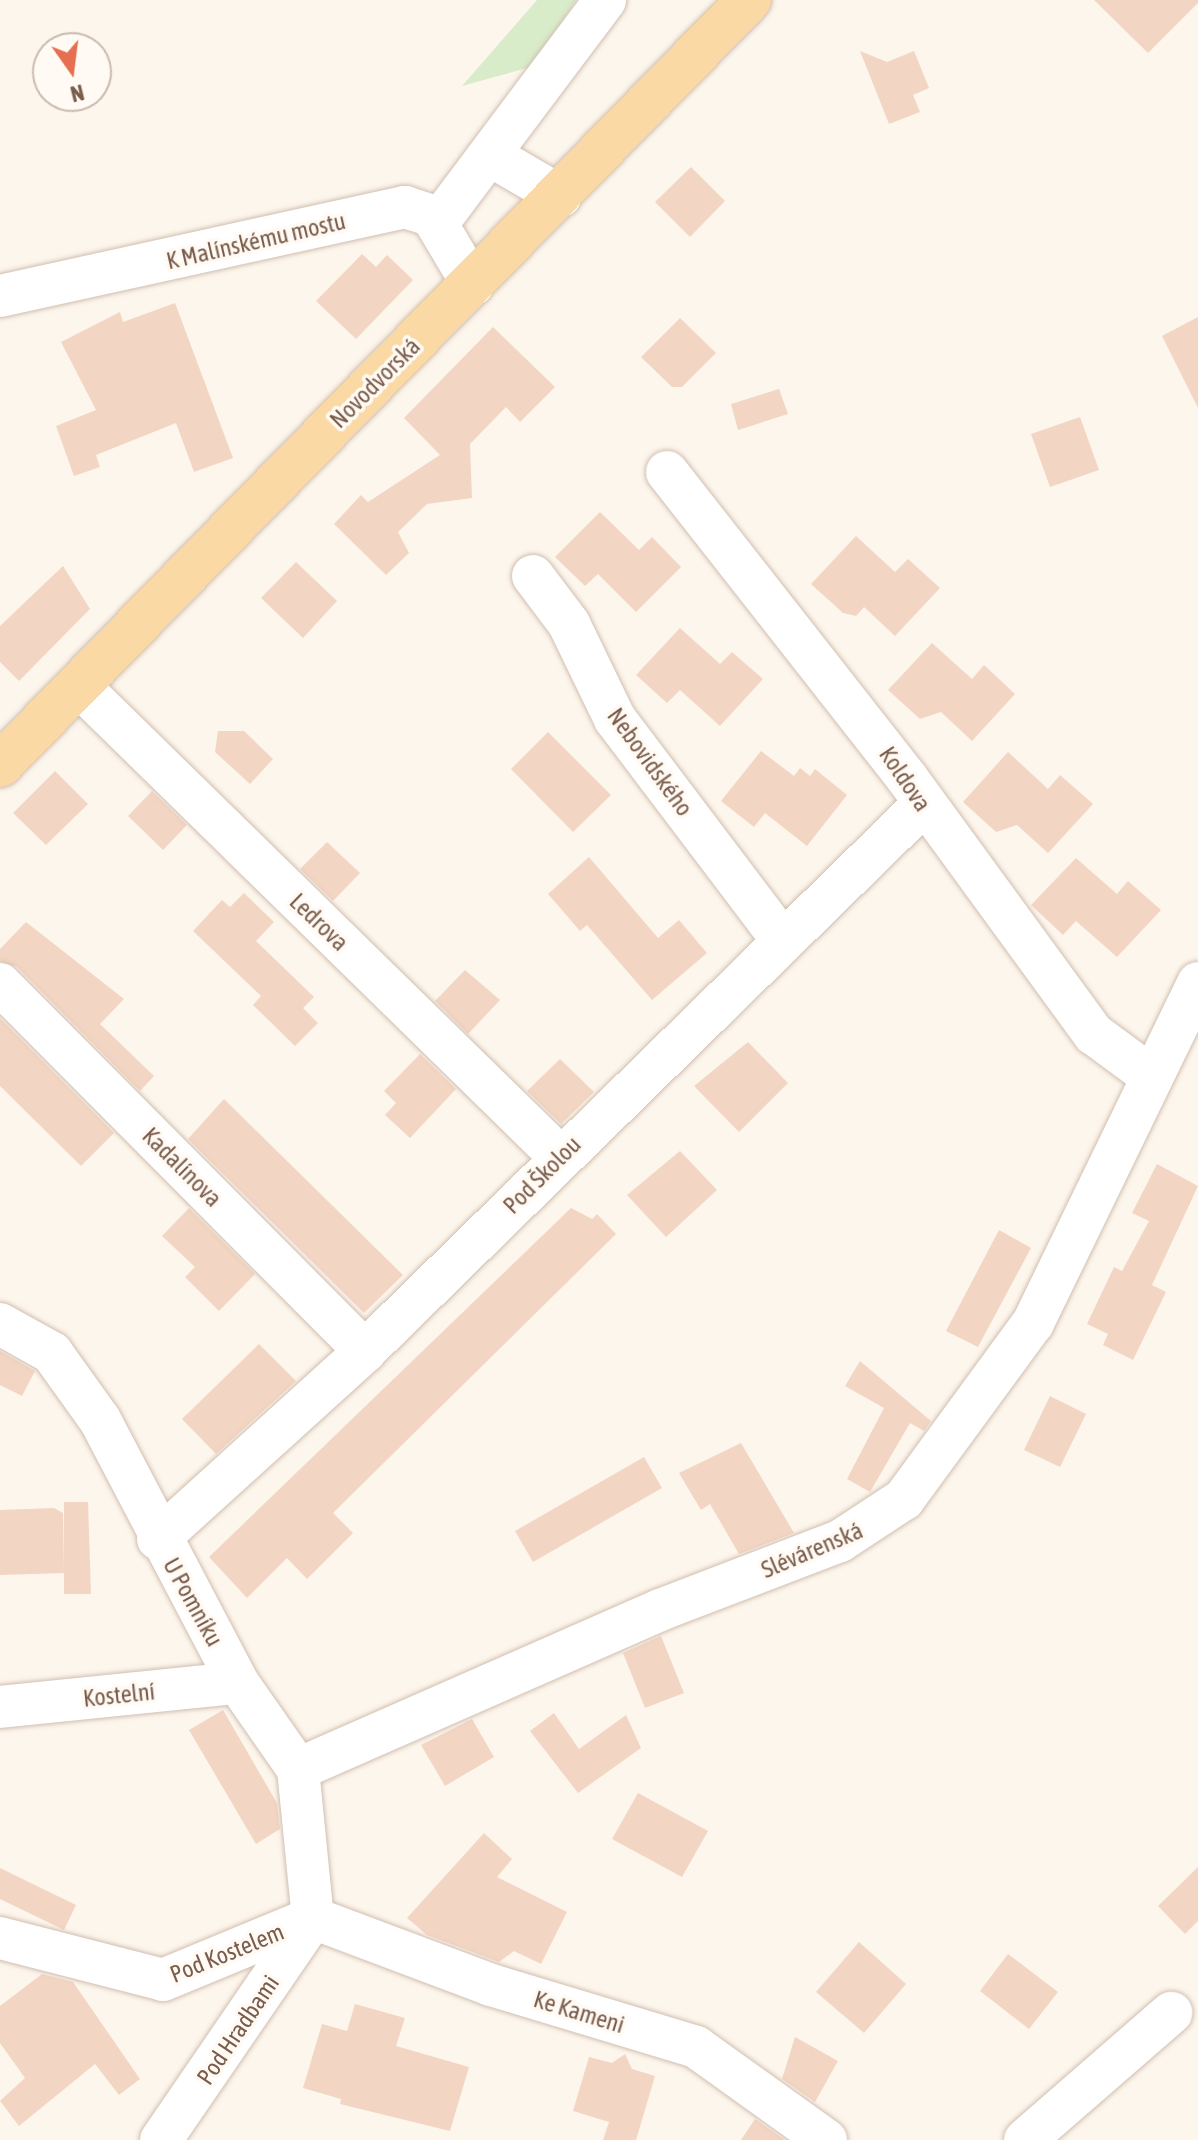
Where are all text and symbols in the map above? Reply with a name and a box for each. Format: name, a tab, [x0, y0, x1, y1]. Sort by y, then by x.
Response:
north arrow	[32, 32, 112, 112]
text: N	[68, 79, 87, 108]
street label: K Malínskému mostu	[164, 206, 348, 276]
street label: Novodvorská	[324, 332, 426, 434]
street label: Nebovidského	[601, 702, 699, 822]
street label: Koldova	[873, 741, 937, 817]
street label: Ledrova	[284, 887, 354, 957]
street label: Kadalínova	[136, 1121, 228, 1213]
street label: Pod Školou	[497, 1130, 587, 1220]
street label: Slévárenská	[757, 1516, 867, 1584]
street label: U Pomníku	[157, 1553, 229, 1651]
street label: Kostelní	[82, 1677, 156, 1713]
street label: Pod Kostelem	[166, 1917, 288, 1989]
street label: Pod Hradbami	[191, 1970, 285, 2090]
street label: Ke Kameni	[530, 1985, 628, 2039]

